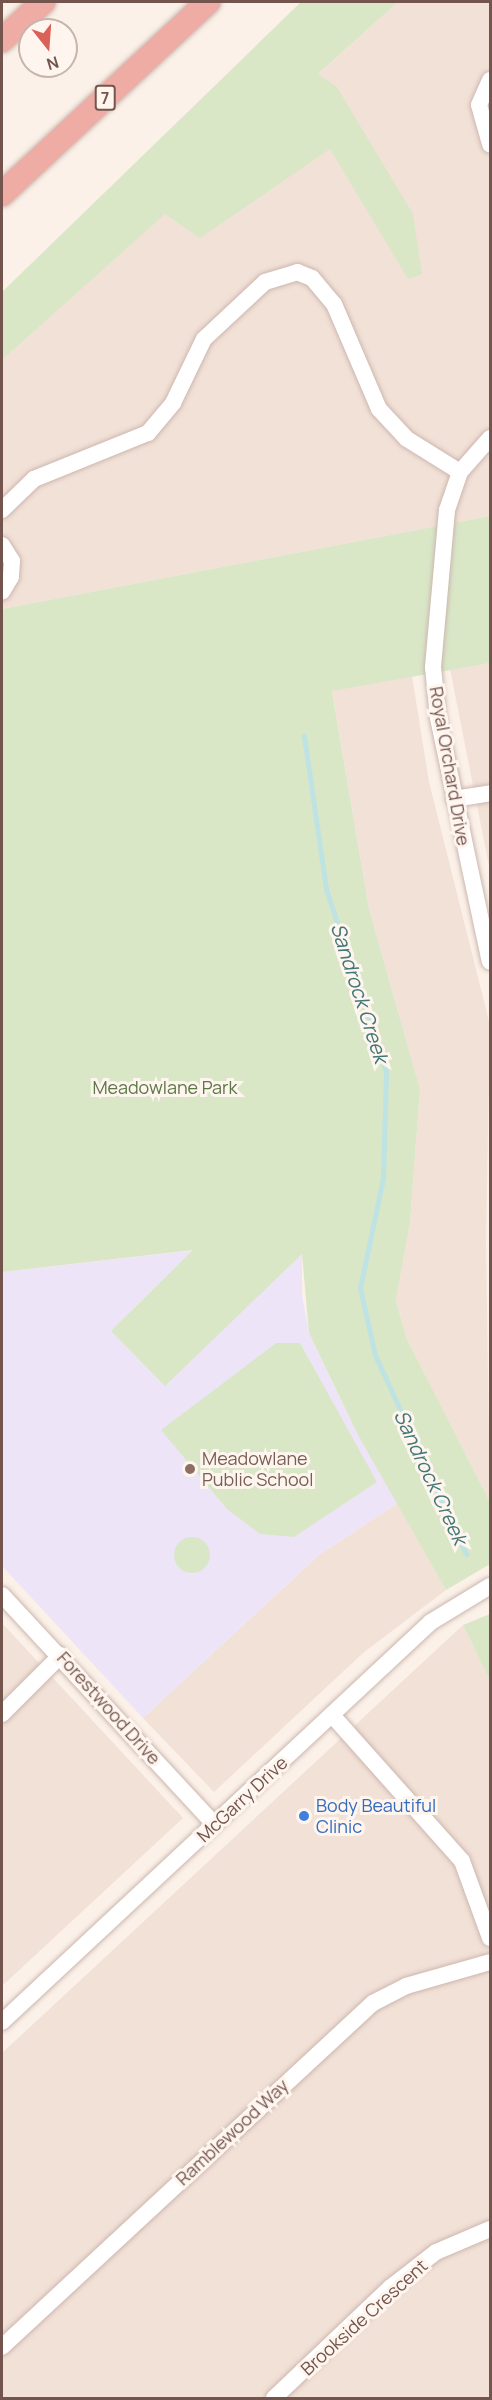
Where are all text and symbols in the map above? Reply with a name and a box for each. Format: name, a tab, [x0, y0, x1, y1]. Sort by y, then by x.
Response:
north arrow	[18, 18, 78, 78]
text: N	[44, 51, 61, 76]
road number: 7	[94, 85, 116, 111]
street label: Royal Orchard Drive	[425, 685, 475, 847]
water label: Sandrock Creek	[326, 920, 394, 1066]
park label: Meadowlane Park	[92, 1076, 238, 1098]
water label: Sandrock Creek	[389, 1406, 473, 1548]
place label: Meadowlane Public School	[202, 1448, 313, 1490]
marker: Meadowlane Public School	[183, 1462, 197, 1476]
street label: Forestwood Drive	[53, 1647, 165, 1769]
street label: McGarry Drive	[192, 1752, 292, 1846]
place label: Body Beautiful Clinic	[316, 1795, 436, 1838]
marker: Body Beautiful Clinic	[297, 1809, 311, 1823]
street label: Ramblewood Way	[171, 2074, 293, 2190]
street label: Brookside Crescent	[296, 2254, 432, 2380]

